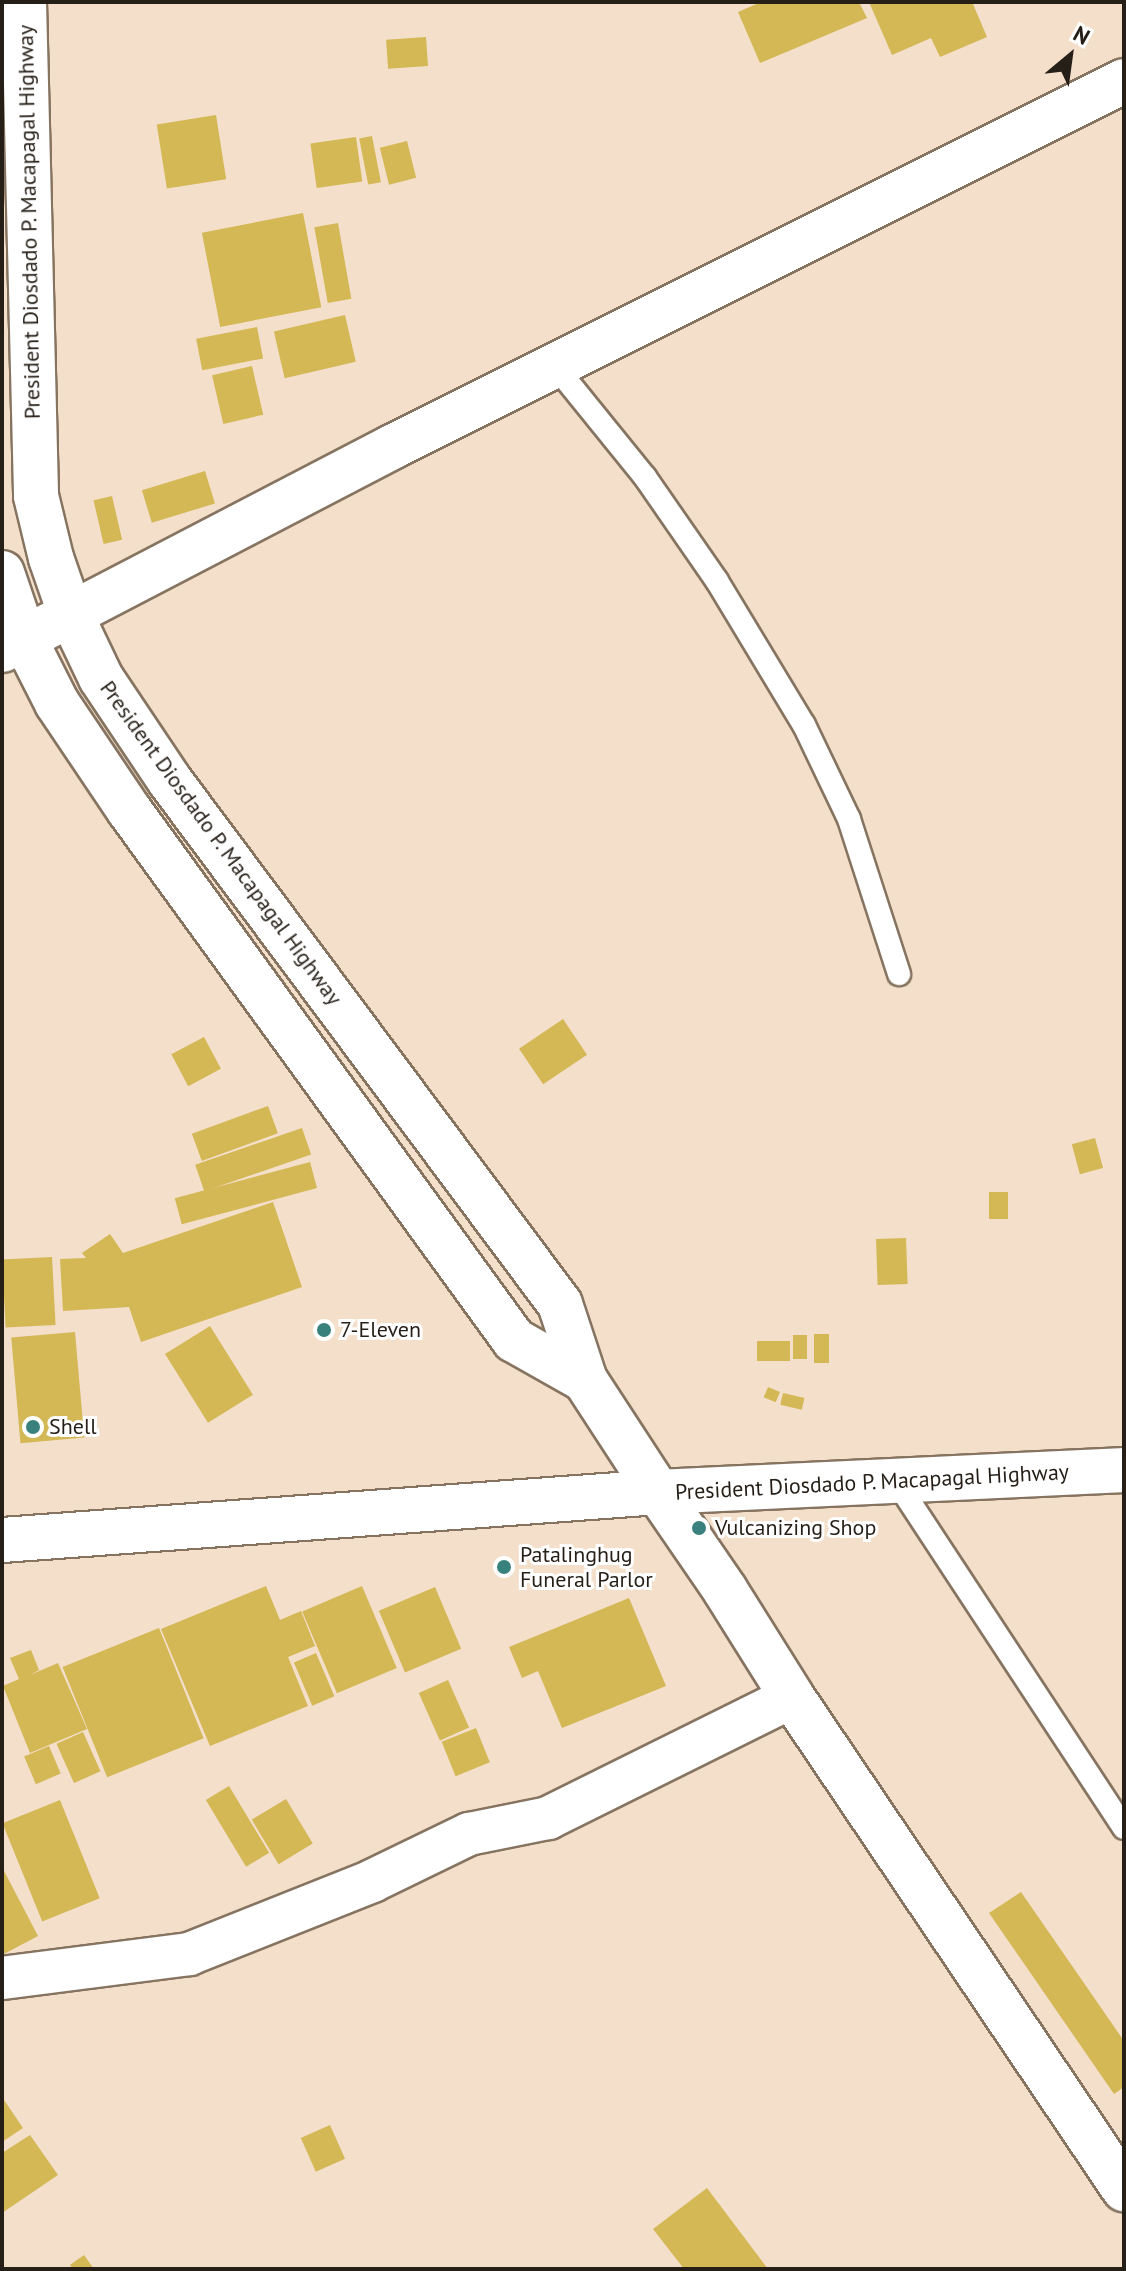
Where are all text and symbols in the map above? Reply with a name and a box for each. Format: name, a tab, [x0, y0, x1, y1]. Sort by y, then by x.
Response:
north arrow	[1030, 16, 1110, 96]
text: N	[1069, 19, 1095, 51]
street label: President Diosdado P. Macapagal Highway	[12, 24, 46, 420]
street label: President Diosdado P. Macapagal Highway	[94, 675, 348, 1011]
place label: 7-Eleven	[340, 1317, 421, 1343]
marker: 7-Eleven	[315, 1321, 333, 1339]
place label: Shell	[49, 1414, 97, 1440]
marker: Shell	[24, 1418, 42, 1436]
street label: President Diosdado P. Macapagal Highway	[673, 1458, 1071, 1506]
place label: Vulcanizing Shop	[715, 1515, 876, 1541]
marker: Vulcanizing Shop	[690, 1519, 708, 1537]
place label: Patalinghug Funeral Parlor	[520, 1541, 653, 1592]
marker: Patalinghug Funeral Parlor	[495, 1558, 513, 1576]

